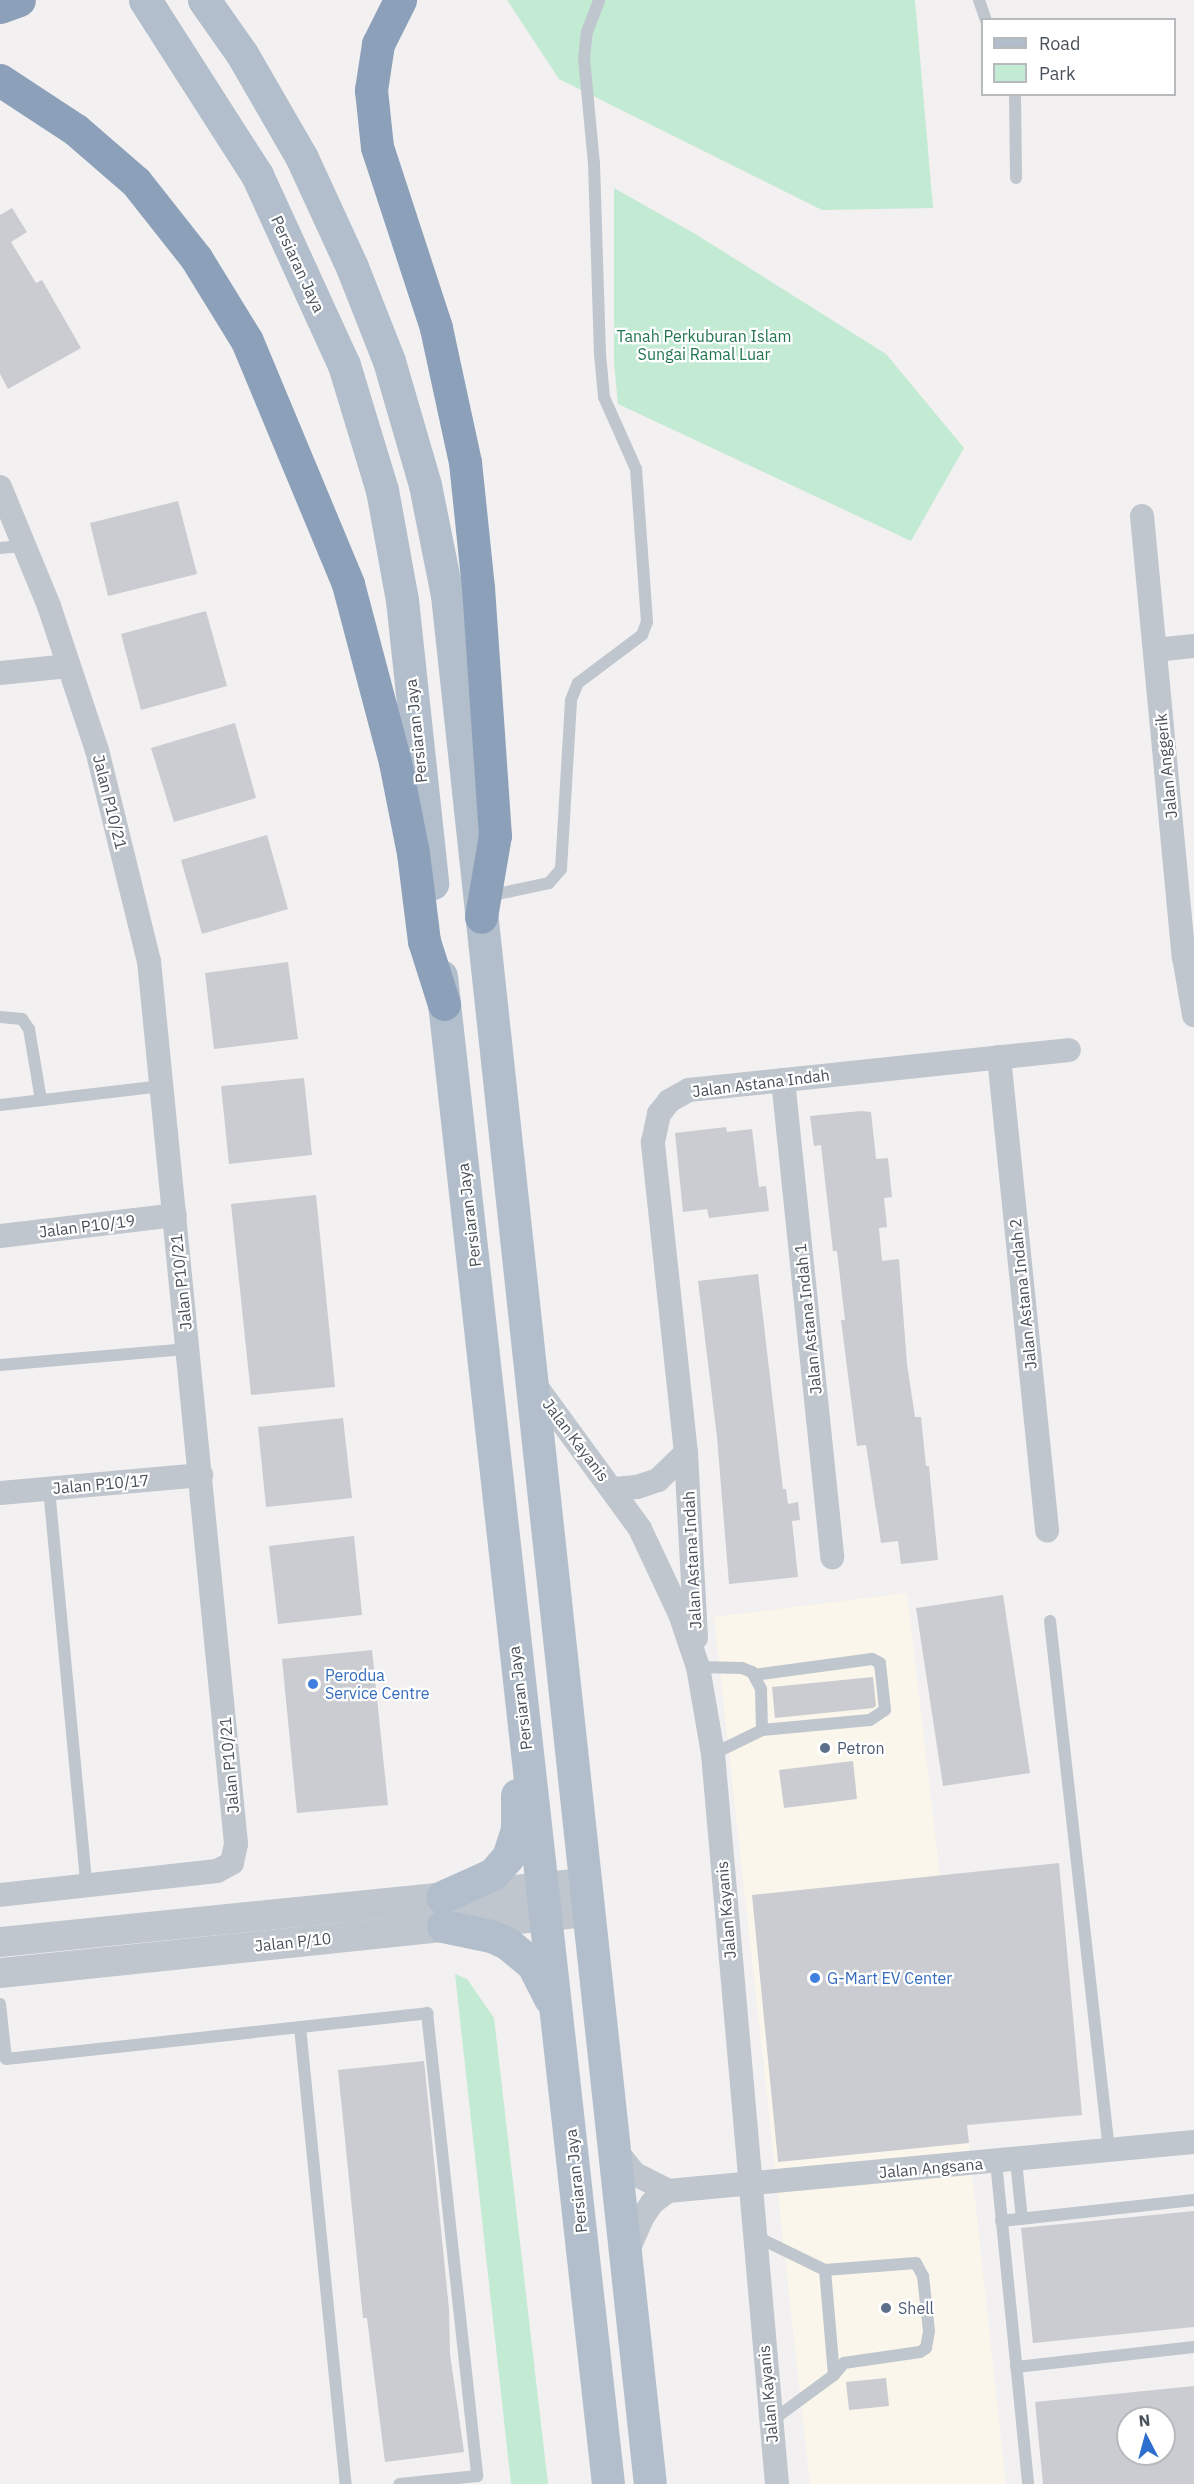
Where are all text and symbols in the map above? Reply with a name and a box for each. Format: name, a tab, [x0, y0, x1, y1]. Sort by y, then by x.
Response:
legend	[981, 18, 1176, 96]
text: Road	[1039, 32, 1080, 55]
text: Park	[1039, 62, 1075, 85]
street label: Persiaran Jaya	[267, 213, 329, 315]
park label: Tanah Perkuburan Islam Sungai Ramal Luar	[616, 326, 792, 364]
street label: Persiaran Jaya	[401, 678, 431, 784]
street label: Jalan Anggerik	[1151, 712, 1181, 820]
street label: Jalan P10/21	[89, 753, 131, 851]
street label: Jalan Astana Indah	[691, 1065, 831, 1101]
street label: Persiaran Jaya	[453, 1162, 485, 1268]
street label: Jalan P10/19	[38, 1211, 136, 1241]
street label: Jalan Astana Indah 2	[1006, 1218, 1040, 1370]
street label: Jalan P10/21	[166, 1233, 196, 1331]
street label: Jalan Astana Indah 1	[791, 1243, 825, 1395]
street label: Jalan Kayanis	[539, 1395, 613, 1485]
street label: Jalan P10/17	[52, 1470, 150, 1498]
street label: Jalan Astana Indah	[679, 1490, 705, 1630]
street label: Persiaran Jaya	[504, 1645, 536, 1751]
place label: Perodua Service Centre	[325, 1665, 429, 1703]
marker: Perodua Service Centre	[306, 1677, 320, 1691]
street label: Jalan P10/21	[215, 1716, 243, 1814]
place label: Petron	[837, 1738, 885, 1758]
marker: Petron	[818, 1741, 832, 1755]
street label: Jalan Kayanis	[712, 1860, 740, 1960]
street label: Jalan P/10	[254, 1928, 332, 1956]
place label: G-Mart EV Center	[827, 1968, 952, 1988]
marker: G-Mart EV Center	[808, 1971, 822, 1985]
street label: Persiaran Jaya	[561, 2128, 591, 2234]
street label: Jalan Angsana	[878, 2154, 984, 2182]
place label: Shell	[898, 2298, 934, 2318]
marker: Shell	[879, 2301, 893, 2315]
street label: Jalan Kayanis	[754, 2344, 782, 2444]
north arrow	[1116, 2406, 1176, 2466]
text: N	[1138, 2410, 1151, 2431]

